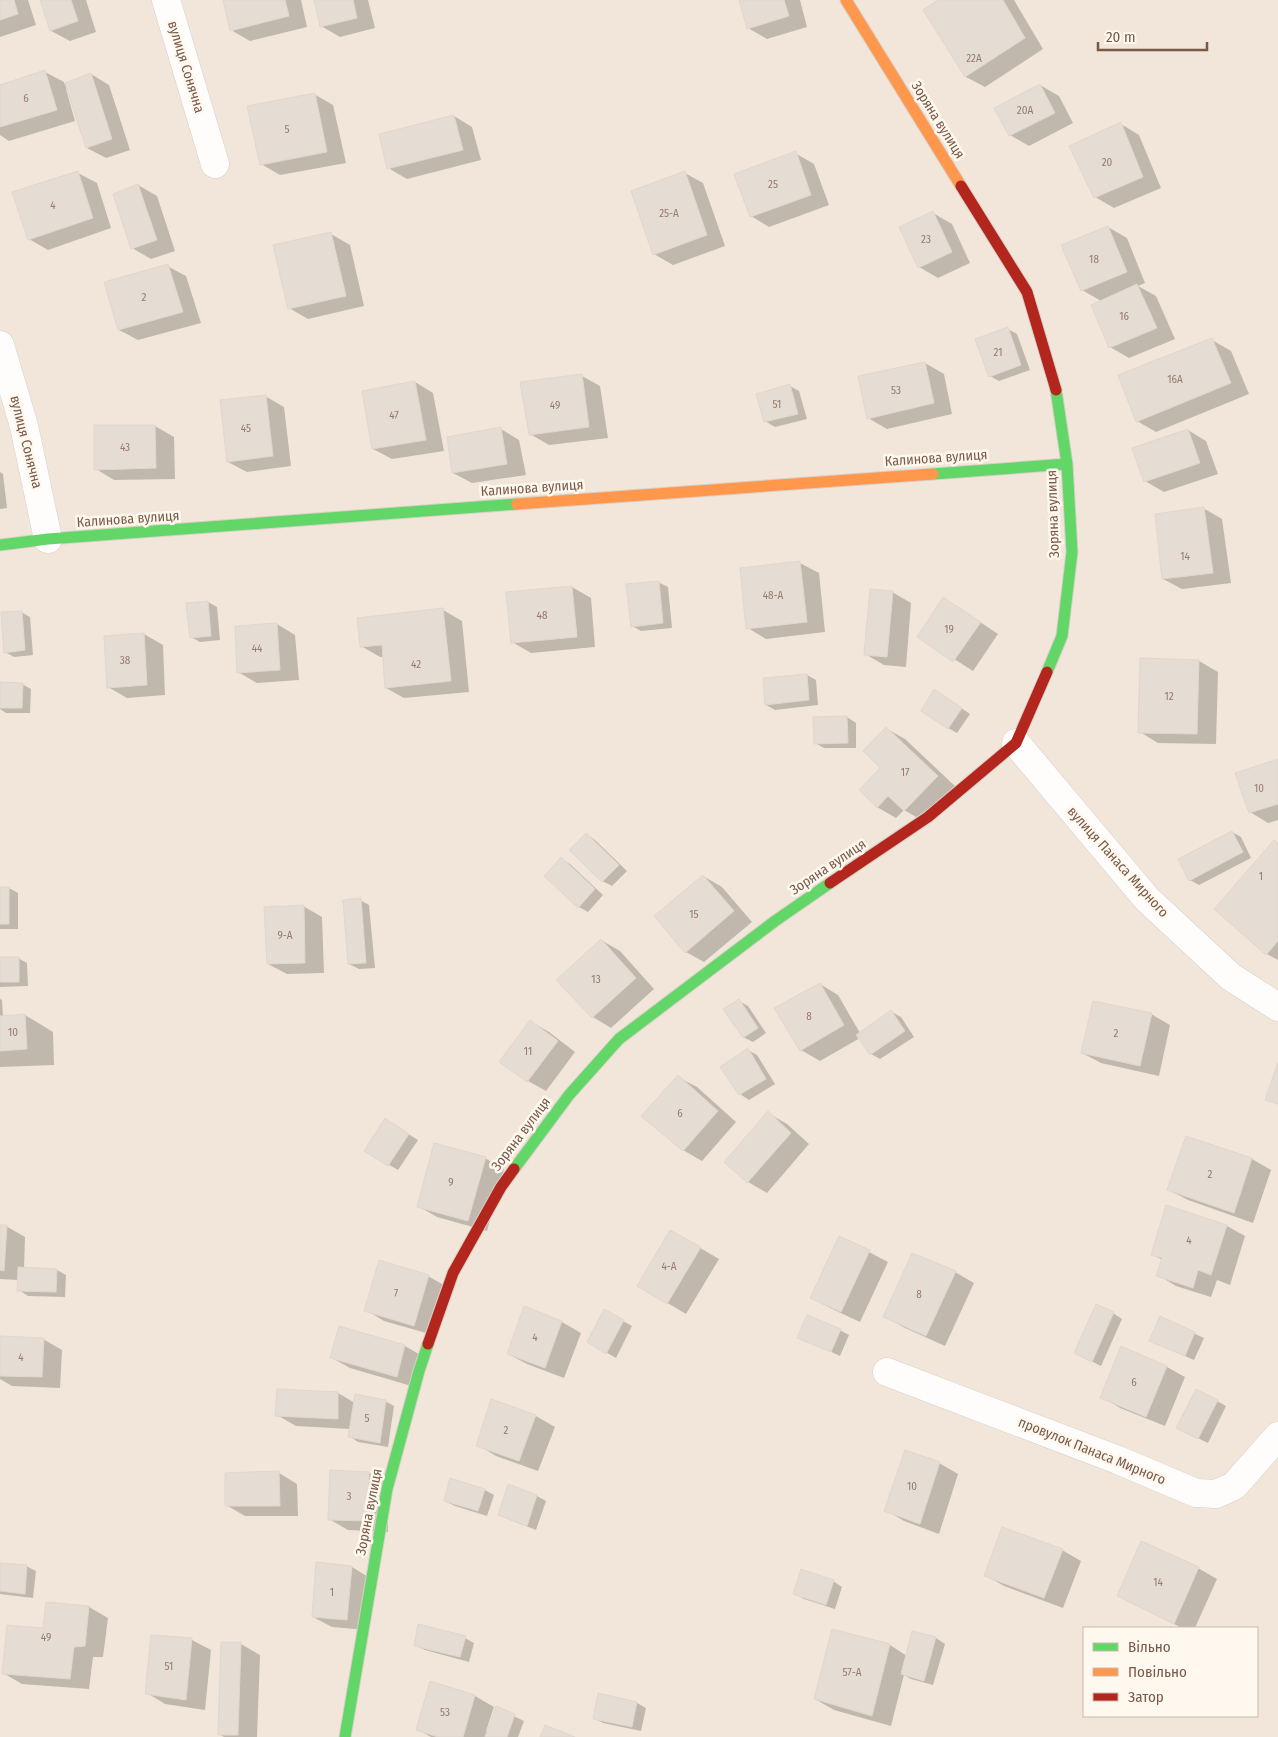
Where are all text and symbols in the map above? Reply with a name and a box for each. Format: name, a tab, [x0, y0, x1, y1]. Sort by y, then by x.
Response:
street label: вулиця Сонячна	[164, 19, 208, 115]
scale bar	[1098, 20, 1207, 52]
text: 20 m	[1106, 28, 1136, 46]
house number: 22А	[966, 52, 982, 65]
street label: Зоряна вулиця	[908, 78, 968, 162]
house number: 6	[23, 92, 29, 105]
house number: 20А	[1017, 104, 1033, 117]
house number: 5	[284, 123, 290, 136]
house number: 20	[1102, 156, 1113, 169]
house number: 25	[768, 178, 778, 191]
house number: 4	[50, 199, 56, 212]
house number: 25-А	[659, 207, 679, 220]
house number: 23	[921, 233, 931, 246]
house number: 18	[1089, 253, 1099, 266]
house number: 2	[142, 291, 147, 304]
house number: 16	[1119, 310, 1129, 323]
house number: 21	[994, 346, 1002, 359]
house number: 16А	[1167, 373, 1183, 386]
house number: 53	[891, 384, 901, 397]
street label: вулиця Сонячна	[6, 394, 46, 490]
house number: 51	[773, 398, 781, 411]
house number: 49	[550, 399, 560, 412]
house number: 47	[389, 409, 399, 422]
house number: 45	[241, 422, 251, 435]
house number: 43	[120, 441, 130, 454]
street label: Калинова вулиця	[884, 446, 988, 470]
street label: Зоряна вулиця	[1043, 470, 1063, 558]
street label: Калинова вулиця	[480, 476, 584, 500]
street label: Калинова вулиця	[76, 507, 180, 531]
house number: 14	[1180, 550, 1190, 563]
house number: 48-А	[763, 589, 783, 602]
house number: 48	[537, 609, 548, 622]
house number: 19	[944, 623, 954, 636]
house number: 44	[252, 642, 263, 655]
house number: 38	[120, 654, 131, 667]
house number: 42	[411, 658, 421, 671]
house number: 12	[1164, 690, 1174, 703]
house number: 17	[901, 766, 910, 779]
house number: 10	[1254, 782, 1264, 795]
street label: вулиця Панаса Мирного	[1064, 803, 1172, 921]
street label: Зоряна вулиця	[787, 835, 869, 899]
house number: 1	[1259, 870, 1263, 883]
house number: 15	[689, 908, 699, 921]
house number: 9-А	[277, 929, 293, 942]
house number: 13	[591, 973, 601, 986]
house number: 8	[806, 1010, 812, 1023]
house number: 10	[8, 1026, 18, 1039]
house number: 2	[1114, 1027, 1119, 1040]
house number: 11	[524, 1045, 532, 1058]
street label: Зоряна вулиця	[488, 1094, 554, 1174]
house number: 6	[677, 1107, 683, 1120]
house number: 2	[1208, 1168, 1213, 1181]
house number: 9	[448, 1176, 454, 1189]
house number: 4	[1186, 1234, 1192, 1247]
house number: 4-А	[661, 1260, 677, 1273]
house number: 7	[394, 1287, 399, 1300]
house number: 8	[916, 1288, 922, 1301]
house number: 4	[532, 1331, 538, 1344]
house number: 4	[18, 1351, 24, 1364]
house number: 6	[1131, 1376, 1137, 1389]
house number: 5	[364, 1412, 370, 1425]
street label: провулок Панаса Мирного	[1016, 1414, 1168, 1488]
house number: 2	[504, 1424, 509, 1437]
street label: Зоряна вулиця	[352, 1467, 386, 1557]
house number: 10	[907, 1480, 917, 1493]
house number: 3	[347, 1490, 352, 1503]
house number: 14	[1153, 1576, 1163, 1589]
house number: 1	[330, 1586, 334, 1599]
legend	[1083, 1627, 1258, 1717]
house number: 49	[41, 1631, 51, 1644]
text: Вільно	[1128, 1638, 1171, 1656]
house number: 51	[165, 1660, 173, 1673]
text: Повільно	[1128, 1663, 1187, 1681]
house number: 57-А	[842, 1666, 862, 1679]
text: Затор	[1128, 1688, 1164, 1706]
house number: 53	[440, 1706, 450, 1719]

